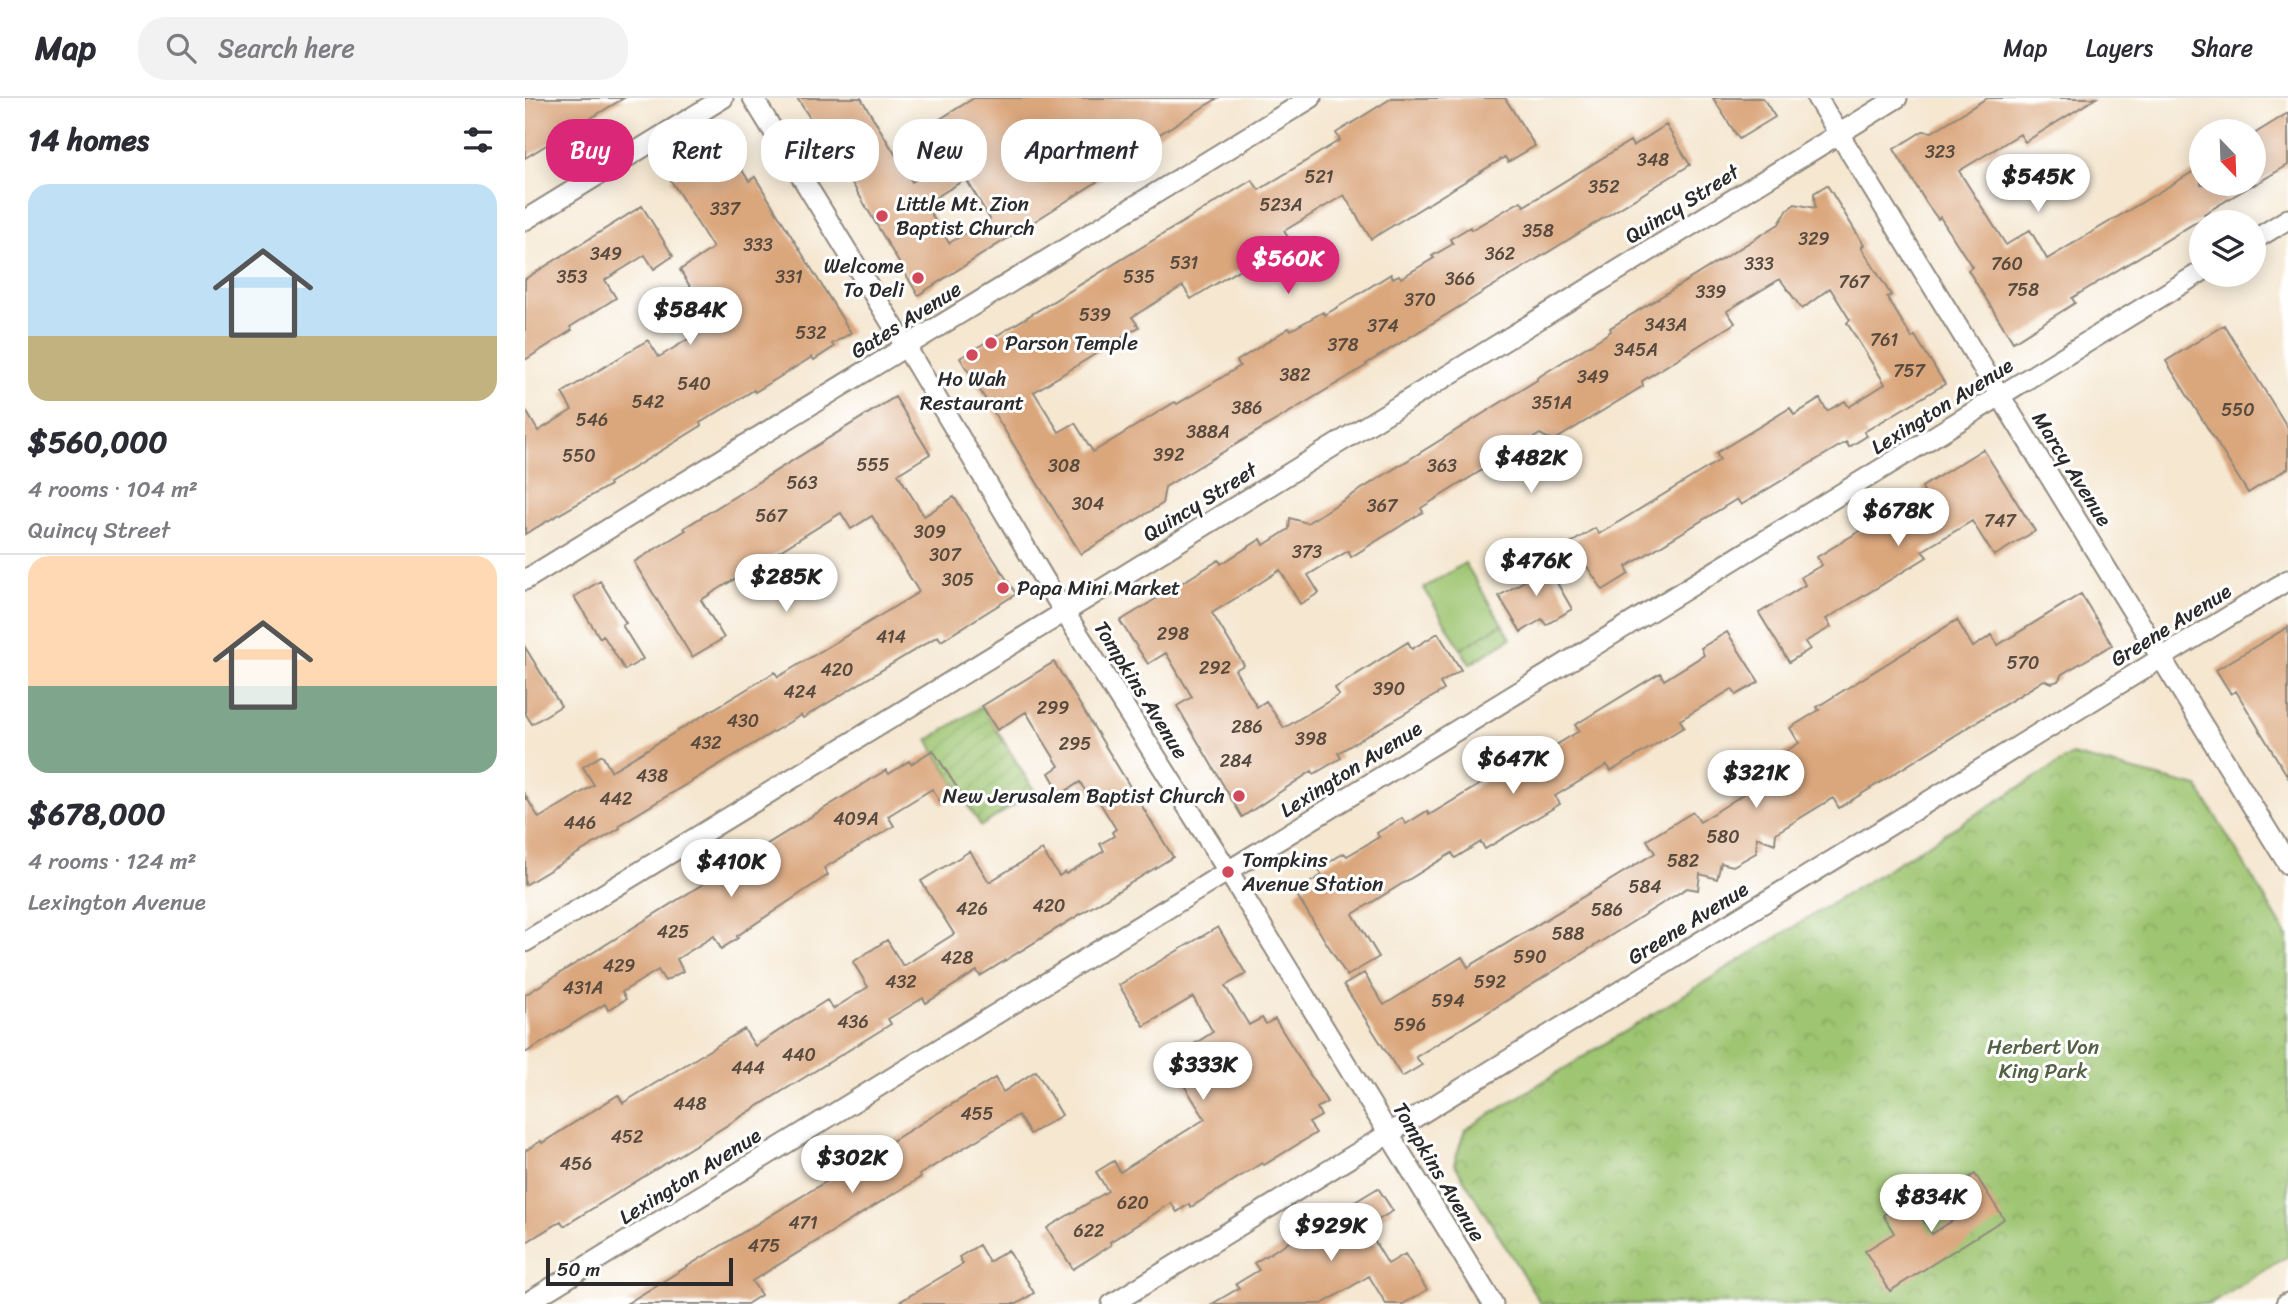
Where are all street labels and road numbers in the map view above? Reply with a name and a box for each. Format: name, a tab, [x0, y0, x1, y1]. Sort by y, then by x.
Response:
street label: Quincy Street	[1617, 153, 1748, 254]
street label: Gates Avenue	[843, 270, 970, 369]
street label: Lexington Avenue	[1863, 347, 2021, 465]
street label: Marcy Avenue	[2021, 404, 2123, 534]
street label: Quincy Street	[1135, 451, 1266, 552]
street label: Greene Avenue	[2103, 573, 2239, 677]
street label: Tompkins Avenue	[1083, 613, 1199, 767]
street label: Lexington Avenue	[1272, 710, 1430, 828]
street label: Greene Avenue	[1620, 871, 1756, 975]
street label: Tompkins Avenue	[1382, 1094, 1496, 1250]
street label: Lexington Avenue	[611, 1117, 769, 1235]

